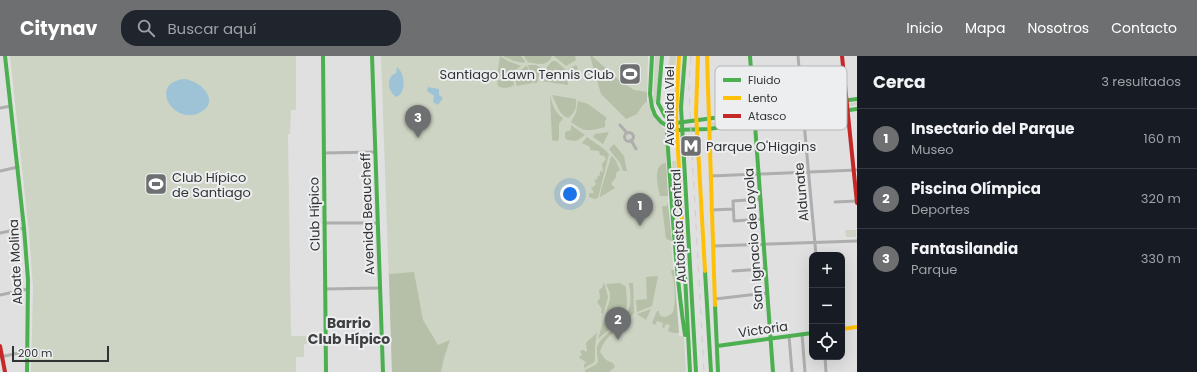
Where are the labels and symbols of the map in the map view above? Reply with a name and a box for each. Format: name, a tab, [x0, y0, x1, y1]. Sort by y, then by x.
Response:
sports icon: Santiago Lawn Tennis Club	[617, 61, 643, 87]
place label: Santiago Lawn Tennis Club	[440, 65, 614, 84]
street label: Avenida Viel	[660, 66, 679, 146]
legend	[715, 66, 847, 130]
text: Fluido	[748, 72, 780, 88]
text: Lento	[748, 90, 778, 106]
pin: 3	[405, 105, 431, 138]
text: Atasco	[748, 108, 786, 124]
metro station icon: Parque O'Higgins	[678, 133, 704, 159]
place label: Parque O'Higgins	[706, 137, 816, 156]
street label: Avenida Beaucheff	[356, 152, 379, 276]
street label: Aldunate	[789, 162, 814, 222]
street label: San Ignacio de Loyola	[739, 167, 768, 310]
place label: Club Hípico de Santiago	[172, 168, 251, 202]
street label: Autopista Central	[666, 169, 691, 283]
sports icon: Club Hípico de Santiago	[143, 171, 169, 197]
street label: Club Hípico	[304, 177, 325, 251]
your location	[560, 184, 580, 204]
pin: 1	[627, 193, 653, 226]
street label: Abate Molina	[4, 219, 27, 305]
pin: 2	[605, 307, 631, 340]
district label: Barrio Club Hípico	[308, 313, 390, 349]
street label: Victoria	[737, 317, 789, 342]
scale bar	[12, 344, 109, 363]

